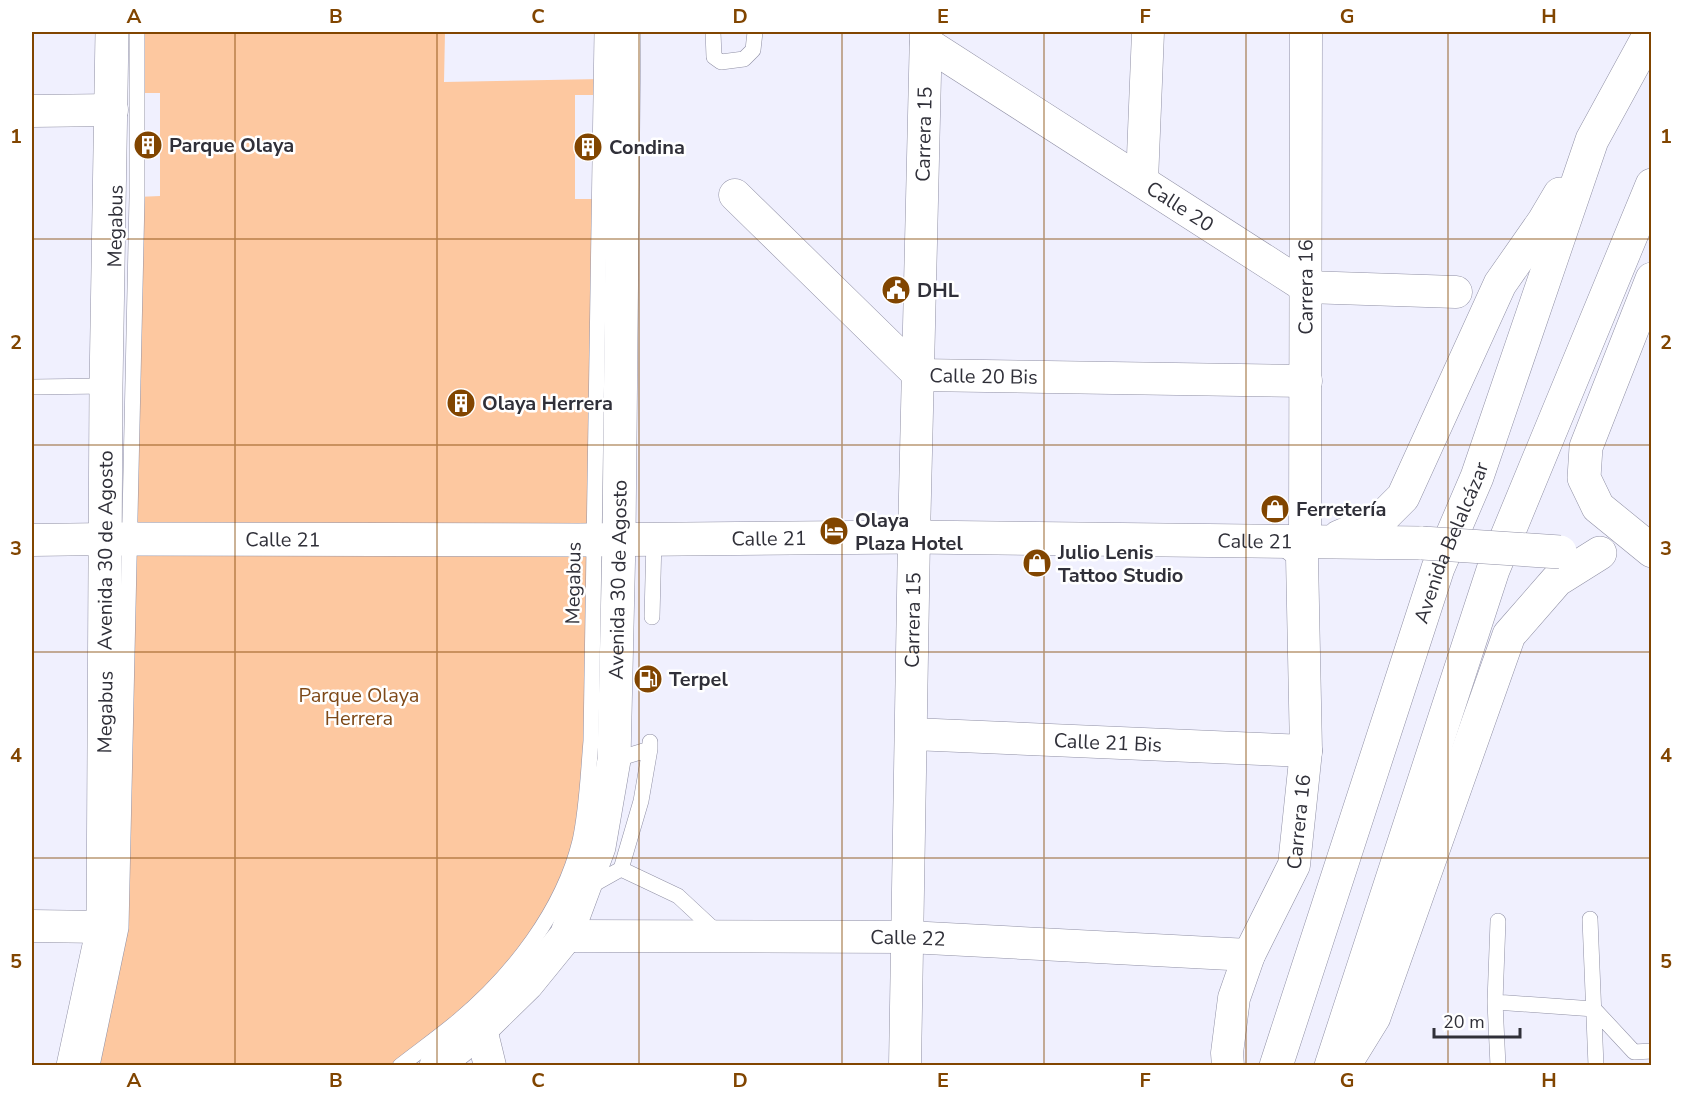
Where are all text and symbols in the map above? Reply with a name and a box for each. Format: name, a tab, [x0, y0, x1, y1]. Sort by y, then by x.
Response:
text: A	[127, 3, 142, 30]
text: B	[329, 3, 343, 30]
text: C	[531, 3, 545, 30]
text: D	[732, 3, 748, 30]
text: E	[937, 3, 949, 30]
text: F	[1139, 3, 1151, 30]
text: G	[1340, 3, 1354, 30]
text: H	[1541, 3, 1557, 30]
street label: Carrera 15	[909, 86, 939, 182]
text: 1	[10, 123, 22, 150]
text: 1	[1660, 123, 1672, 150]
building icon: Parque Olaya	[132, 129, 164, 161]
building icon: Condina	[572, 131, 604, 163]
place label: Parque Olaya	[169, 132, 294, 159]
place label: Condina	[609, 134, 685, 161]
street label: Calle 20	[1141, 175, 1219, 238]
street label: Megabus	[101, 184, 130, 268]
street label: Carrera 16	[1292, 239, 1320, 335]
public building icon: DHL	[880, 274, 912, 306]
place label: DHL	[917, 277, 959, 304]
text: 2	[10, 329, 22, 356]
text: 2	[1660, 329, 1672, 356]
street label: Calle 20 Bis	[929, 362, 1038, 391]
building icon: Olaya Herrera	[445, 387, 477, 419]
place label: Olaya Herrera	[482, 390, 613, 417]
street label: Avenida 30 de Agosto	[92, 450, 120, 650]
street label: Avenida Belalcázar	[1408, 459, 1495, 627]
street label: Avenida 30 de Agosto	[603, 480, 634, 680]
shop icon: Ferretería	[1259, 493, 1291, 525]
place label: Ferretería	[1296, 496, 1386, 523]
place label: Olaya Plaza Hotel	[855, 507, 963, 557]
hotel icon: Olaya Plaza Hotel	[818, 515, 850, 547]
street label: Calle 21	[731, 525, 807, 553]
street label: Calle 21	[245, 526, 321, 553]
street label: Calle 21	[1217, 528, 1293, 555]
text: 3	[10, 535, 22, 562]
text: 3	[1660, 535, 1672, 562]
place label: Julio Lenis Tattoo Studio	[1057, 539, 1183, 589]
street label: Megabus	[559, 541, 588, 625]
shop icon: Julio Lenis Tattoo Studio	[1021, 547, 1053, 579]
street label: Carrera 15	[899, 572, 927, 668]
fuel station icon: Terpel	[632, 663, 664, 695]
place label: Terpel	[669, 666, 728, 693]
street label: Megabus	[91, 670, 120, 754]
park label: Parque Olaya Herrera	[299, 682, 419, 732]
street label: Calle 21 Bis	[1053, 727, 1162, 759]
text: 4	[10, 742, 22, 769]
text: 4	[1660, 742, 1672, 769]
street label: Carrera 16	[1281, 773, 1317, 871]
street label: Calle 22	[870, 924, 946, 953]
text: 5	[10, 948, 22, 975]
text: 5	[1660, 948, 1672, 975]
scale bar	[1434, 1001, 1520, 1039]
text: 20 m	[1443, 1010, 1485, 1034]
text: A	[127, 1067, 142, 1094]
text: B	[329, 1067, 343, 1094]
text: C	[531, 1067, 545, 1094]
text: D	[732, 1067, 748, 1094]
text: E	[937, 1067, 949, 1094]
text: F	[1139, 1067, 1151, 1094]
text: G	[1340, 1067, 1354, 1094]
text: H	[1541, 1067, 1557, 1094]

